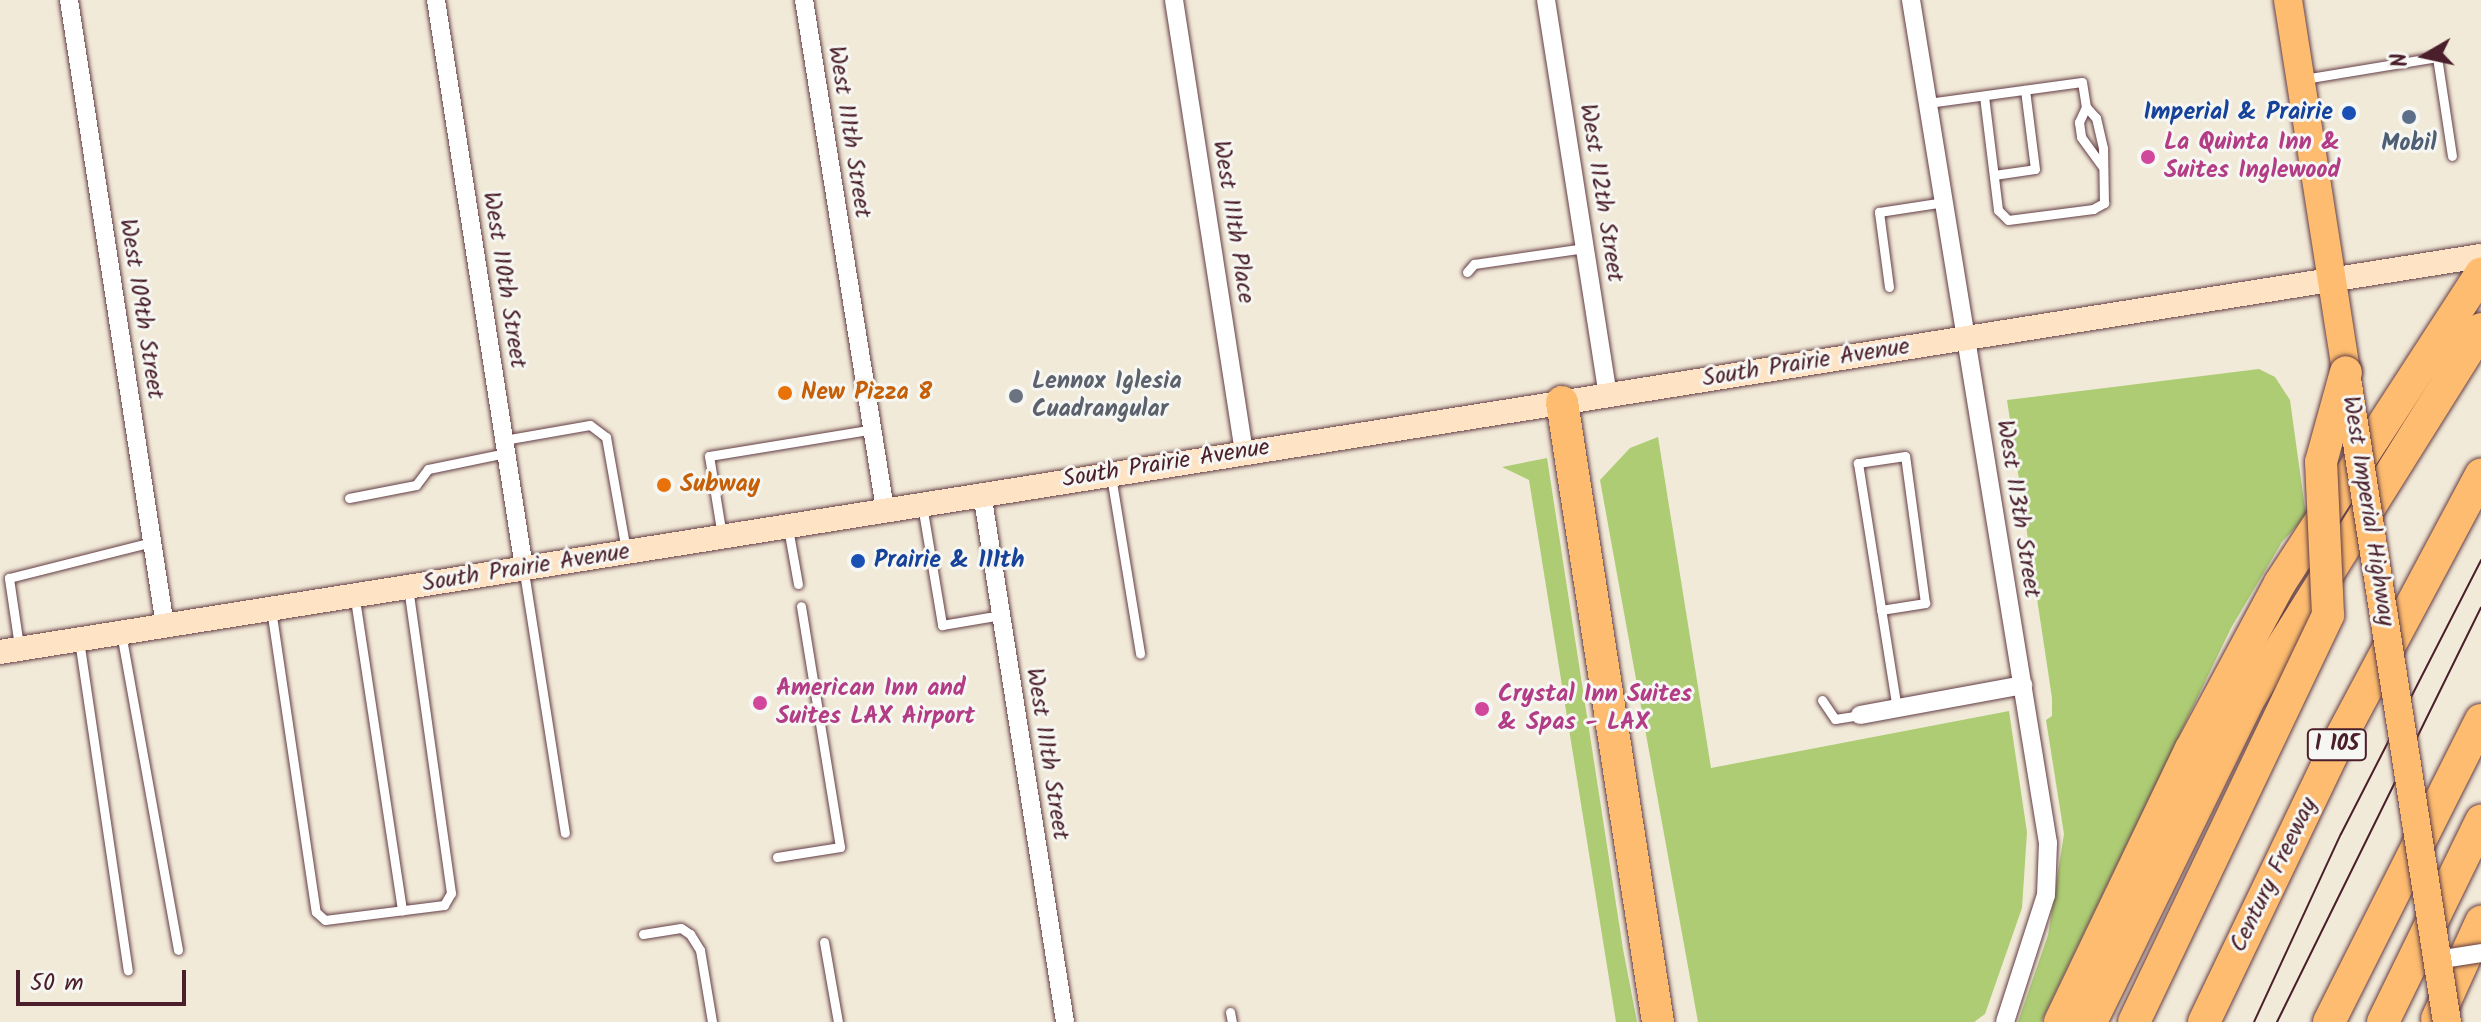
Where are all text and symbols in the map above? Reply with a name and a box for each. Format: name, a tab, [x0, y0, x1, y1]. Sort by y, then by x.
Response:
north arrow	[2385, 16, 2465, 96]
street label: West 111th Street	[821, 44, 877, 220]
text: N	[2382, 50, 2419, 69]
place label: Imperial & Prairie	[2143, 99, 2333, 127]
street label: West 112th Street	[1573, 102, 1629, 284]
marker: Imperial & Prairie	[2340, 104, 2358, 122]
marker: Mobil	[2400, 108, 2418, 126]
place label: La Quinta Inn & Suites Inglewood	[2164, 129, 2340, 185]
place label: Mobil	[2381, 130, 2437, 158]
street label: West 111th Place	[1206, 138, 1260, 306]
marker: La Quinta Inn & Suites Inglewood	[2139, 148, 2157, 166]
street label: West 110th Street	[476, 190, 532, 370]
street label: West 109th Street	[112, 217, 170, 401]
street label: South Prairie Avenue	[1700, 332, 1912, 394]
place label: Lennox Iglesia Cuadrangular	[1032, 368, 1182, 424]
place label: New Pizza 8	[801, 379, 932, 407]
marker: New Pizza 8	[776, 384, 794, 402]
marker: Lennox Iglesia Cuadrangular	[1007, 387, 1025, 405]
street label: West Imperial Highway	[2336, 394, 2400, 628]
street label: West 113th Street	[1990, 418, 2046, 600]
street label: South Prairie Avenue	[1060, 433, 1272, 495]
place label: Subway	[680, 471, 760, 499]
marker: Subway	[655, 476, 673, 494]
street label: South Prairie Avenue	[420, 537, 632, 599]
place label: Prairie & 111th	[874, 547, 1024, 575]
marker: Prairie & 111th	[849, 552, 867, 570]
street label: West 111th Street	[1019, 666, 1075, 842]
place label: American Inn and Suites LAX Airport	[776, 675, 975, 731]
place label: Crystal Inn Suites & Spas - LAX	[1498, 681, 1692, 737]
marker: American Inn and Suites LAX Airport	[751, 694, 769, 712]
marker: Crystal Inn Suites & Spas - LAX	[1473, 700, 1491, 718]
road number: I 105	[2305, 727, 2369, 763]
street label: Century Freeway	[2224, 793, 2324, 957]
scale bar	[20, 954, 190, 1004]
text: 50 m	[30, 964, 84, 1003]

